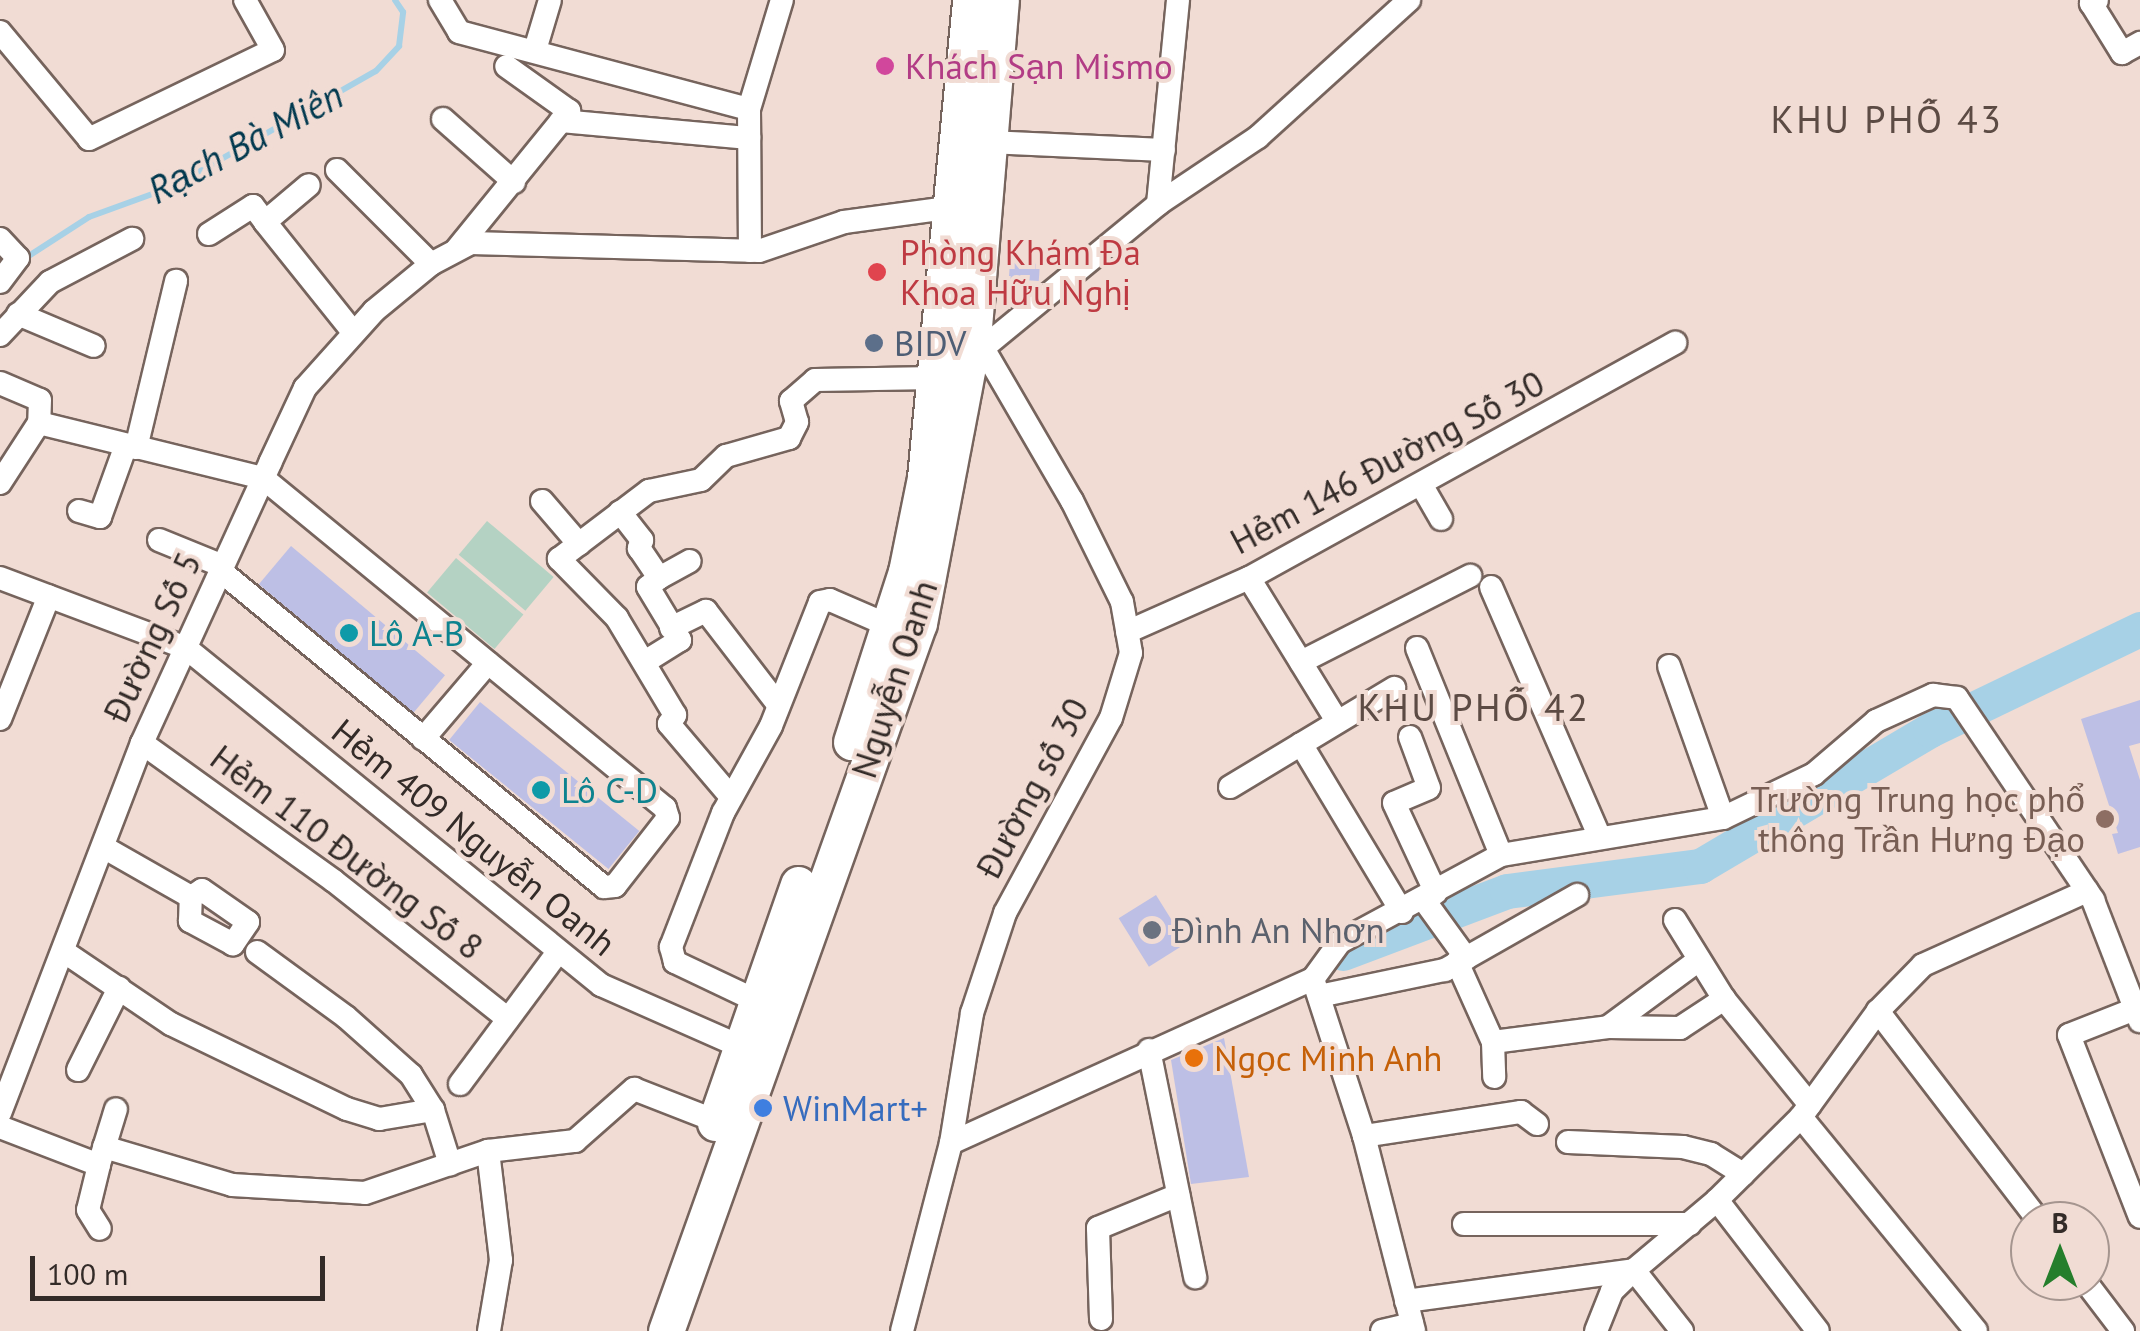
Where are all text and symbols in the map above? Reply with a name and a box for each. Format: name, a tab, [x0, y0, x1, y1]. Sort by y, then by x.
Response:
place label: Khách Sạn Mismo	[905, 45, 1173, 87]
marker: Khách Sạn Mismo	[874, 55, 896, 77]
water label: Rạch Bà Miên	[140, 71, 350, 213]
district label: KHU PHỐ 43	[1771, 96, 2003, 142]
place label: Phòng Khám Đa Khoa Hữu Nghị	[900, 231, 1141, 313]
marker: Phòng Khám Đa Khoa Hữu Nghị	[864, 259, 890, 285]
place label: BIDV	[894, 322, 966, 364]
marker: BIDV	[863, 332, 885, 354]
street label: Hẻm 146 Đường Số 30	[1223, 362, 1551, 562]
street label: Đường Số 5	[94, 545, 210, 729]
street label: Nguyễn Oanh	[842, 575, 946, 783]
place label: Lô A-B	[369, 612, 465, 654]
marker: Lô A-B	[338, 622, 360, 644]
district label: KHU PHỐ 42	[1358, 684, 1590, 730]
street label: Đường số 30	[967, 691, 1097, 885]
street label: Hẻm 409 Nguyễn Oanh	[324, 710, 624, 964]
street label: Hẻm 110 Đường Số 8	[203, 736, 491, 968]
place label: Lô C-D	[561, 769, 658, 811]
place label: Trường Trung học phổ thông Trần Hưng Đạo	[1749, 778, 2085, 860]
marker: Lô C-D	[530, 779, 552, 801]
marker: Trường Trung học phổ thông Trần Hưng Đạo	[2094, 808, 2116, 830]
place label: Đình An Nhơn	[1172, 909, 1386, 951]
marker: Đình An Nhơn	[1141, 919, 1163, 941]
place label: Ngọc Minh Anh	[1214, 1037, 1444, 1079]
marker: Ngọc Minh Anh	[1183, 1047, 1205, 1069]
place label: WinMart+	[783, 1087, 928, 1129]
marker: WinMart+	[752, 1097, 774, 1119]
north arrow	[2010, 1201, 2110, 1301]
text: B	[2052, 1204, 2068, 1241]
scale bar	[35, 1236, 330, 1298]
text: 100 m	[47, 1254, 128, 1293]

